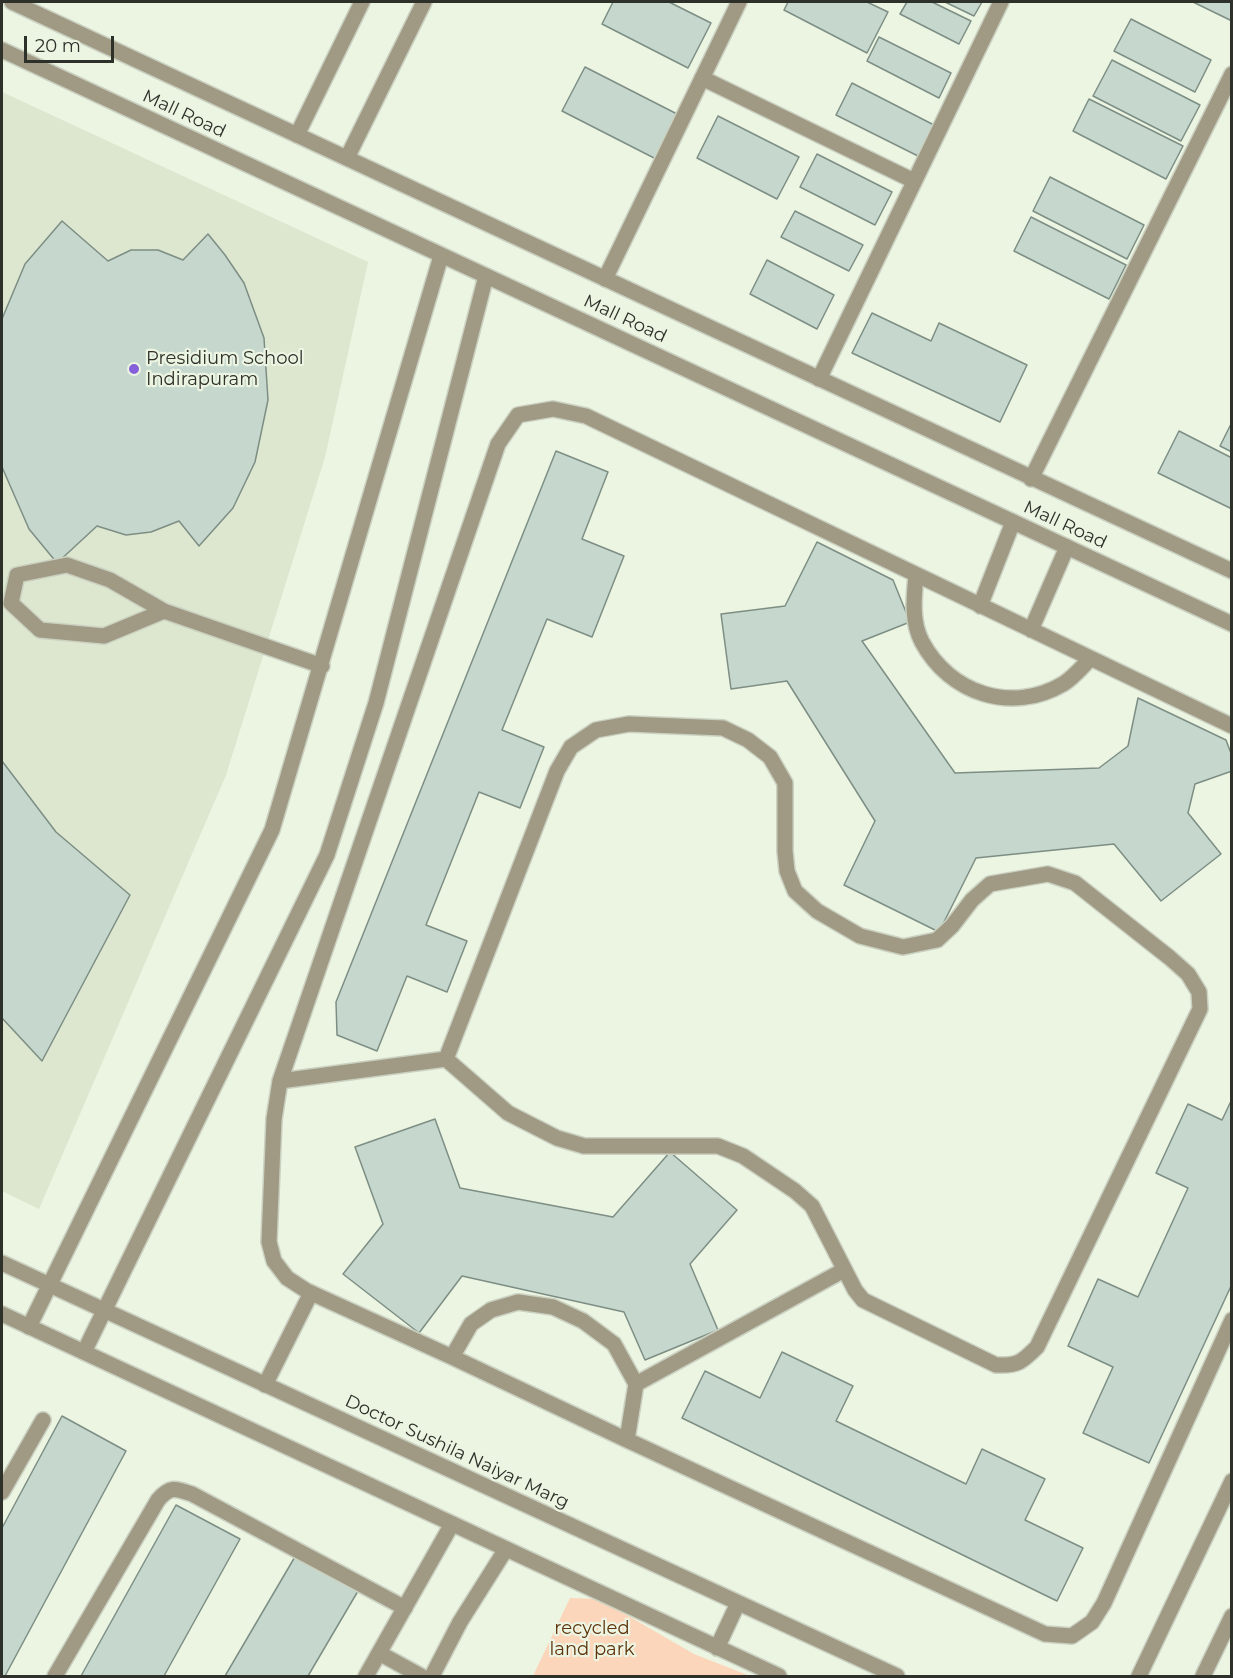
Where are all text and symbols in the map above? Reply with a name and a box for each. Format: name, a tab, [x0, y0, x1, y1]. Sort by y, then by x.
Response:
scale bar	[27, 24, 117, 62]
text: 20 m	[35, 35, 81, 57]
street label: Mall Road	[139, 85, 229, 143]
street label: Mall Road	[580, 290, 670, 348]
place label: Presidium School Indirapuram	[146, 348, 304, 391]
marker: Presidium School Indirapuram	[127, 362, 141, 376]
street label: Mall Road	[1020, 496, 1110, 554]
street label: Doctor Sushila Naiyar Marg	[341, 1390, 573, 1514]
park label: recycled land park	[549, 1618, 635, 1660]

